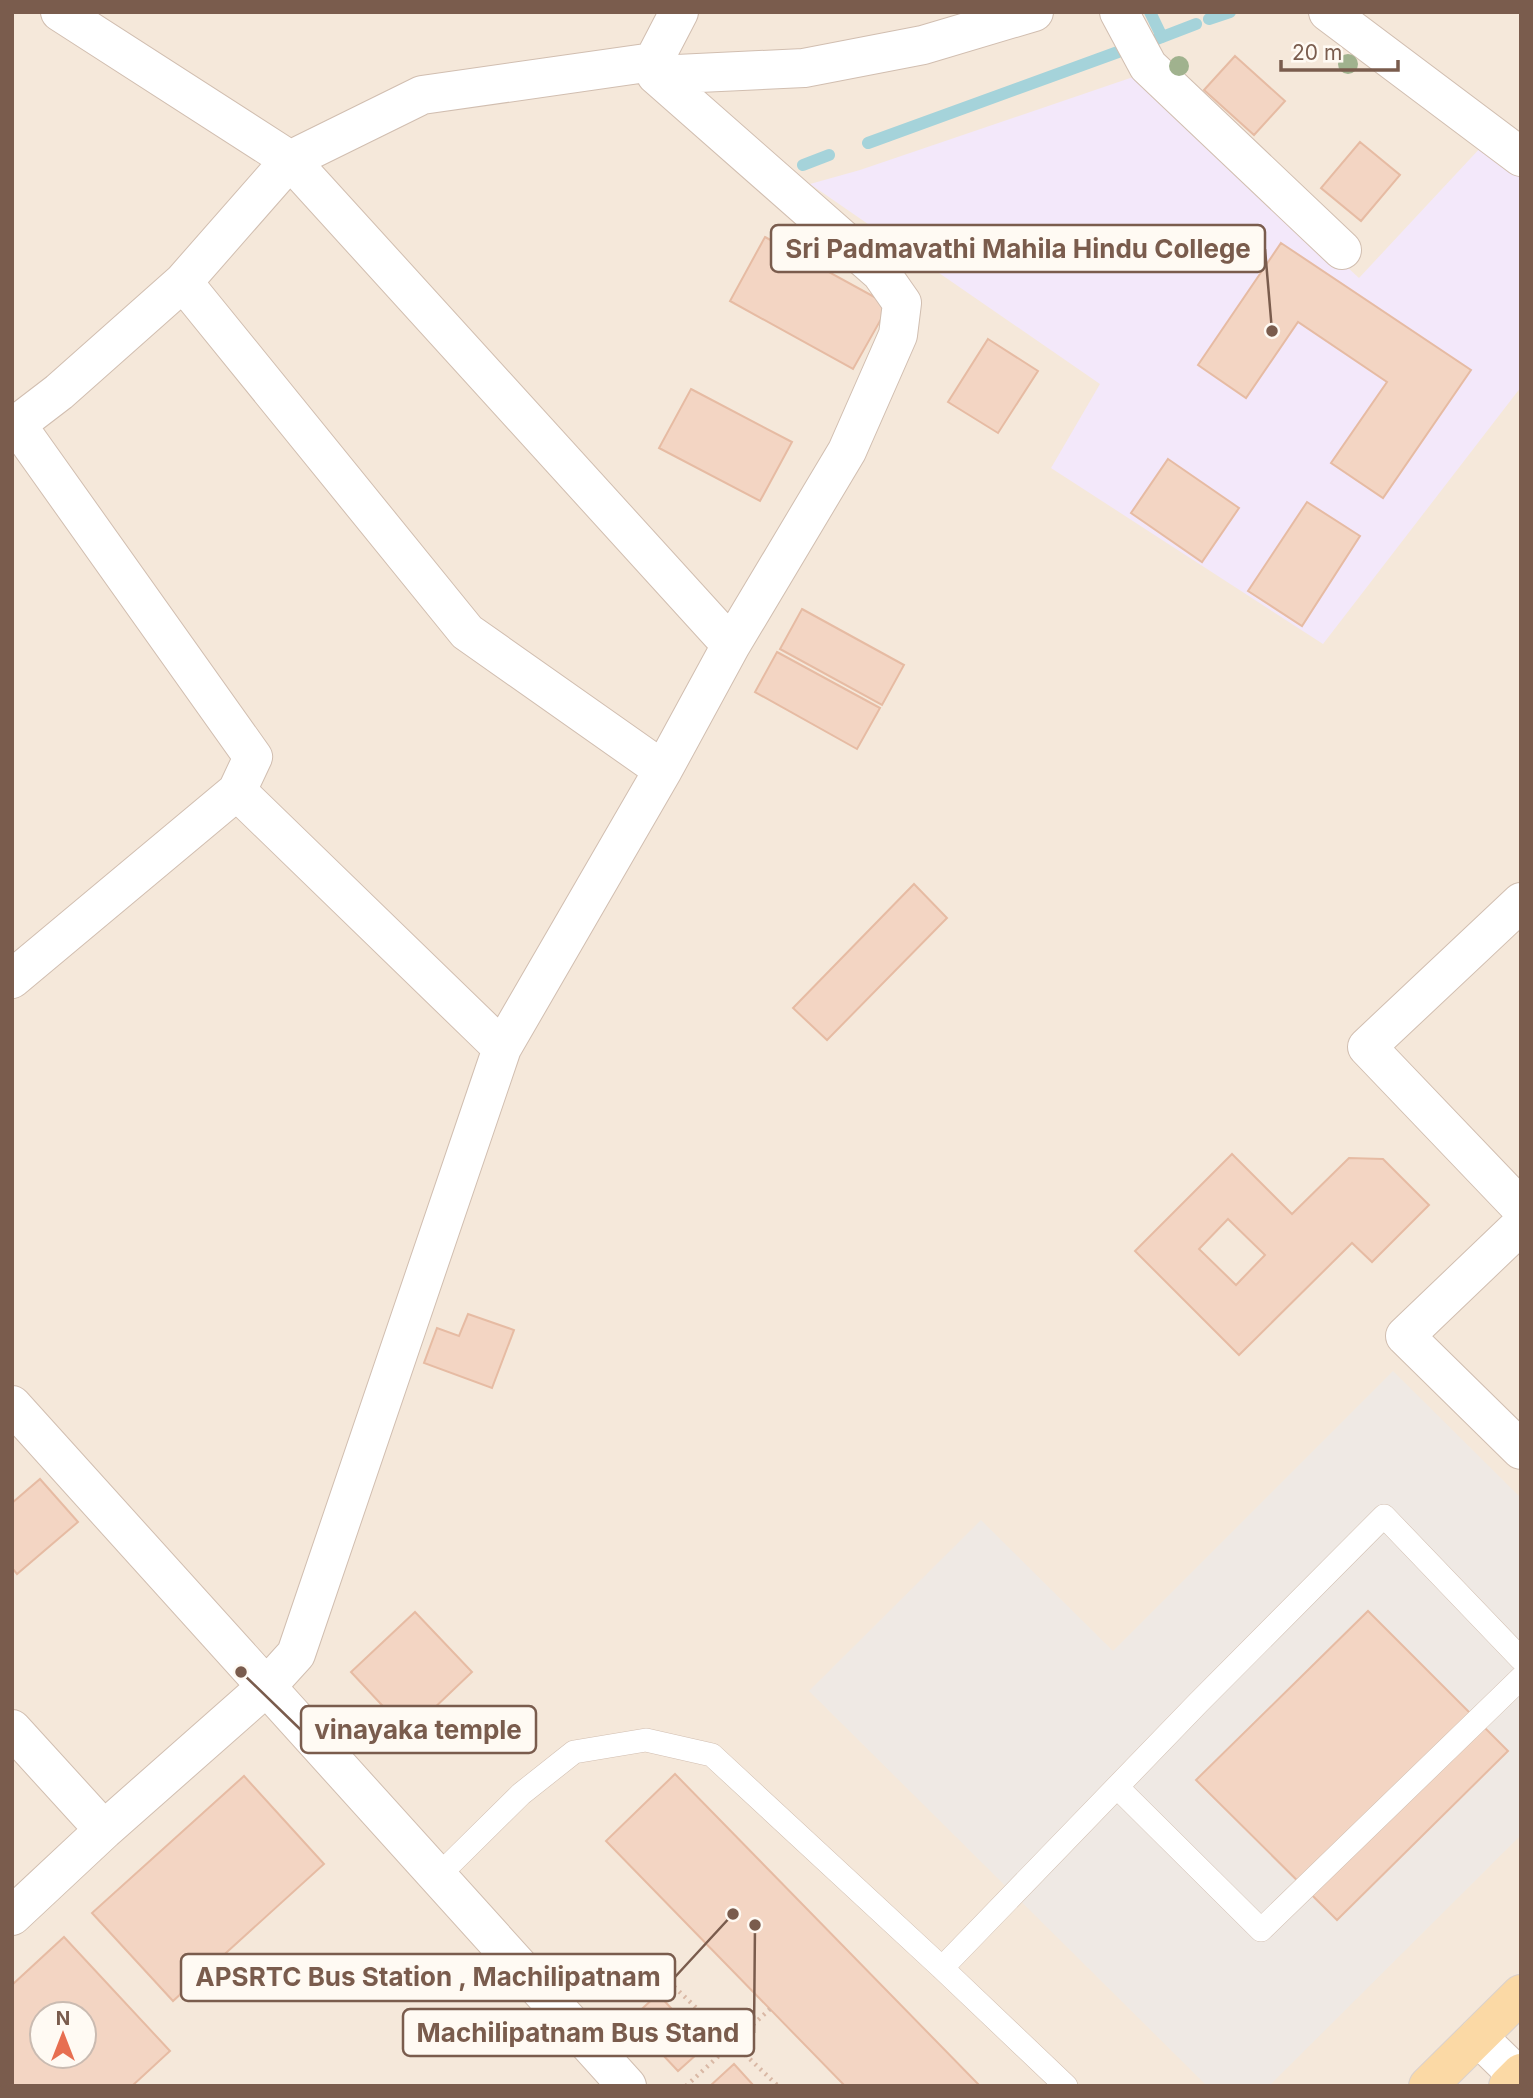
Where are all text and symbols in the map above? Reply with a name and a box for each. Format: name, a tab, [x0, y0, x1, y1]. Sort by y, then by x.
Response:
scale bar	[1281, 28, 1398, 72]
text: 20 m	[1292, 40, 1342, 65]
callout: Sri Padmavathi Mahila Hindu College	[771, 225, 1265, 272]
text: Sri Padmavathi Mahila Hindu College	[785, 233, 1251, 264]
callout: vinayaka temple	[301, 1706, 536, 1753]
text: vinayaka temple	[314, 1714, 522, 1745]
callout: APSRTC Bus Station , Machilipatnam	[181, 1954, 675, 2001]
text: APSRTC Bus Station , Machilipatnam	[195, 1961, 661, 1992]
north arrow	[28, 2000, 98, 2070]
text: N	[56, 2007, 70, 2030]
callout: Machilipatnam Bus Stand	[403, 2009, 754, 2056]
text: Machilipatnam Bus Stand	[417, 2017, 739, 2048]

